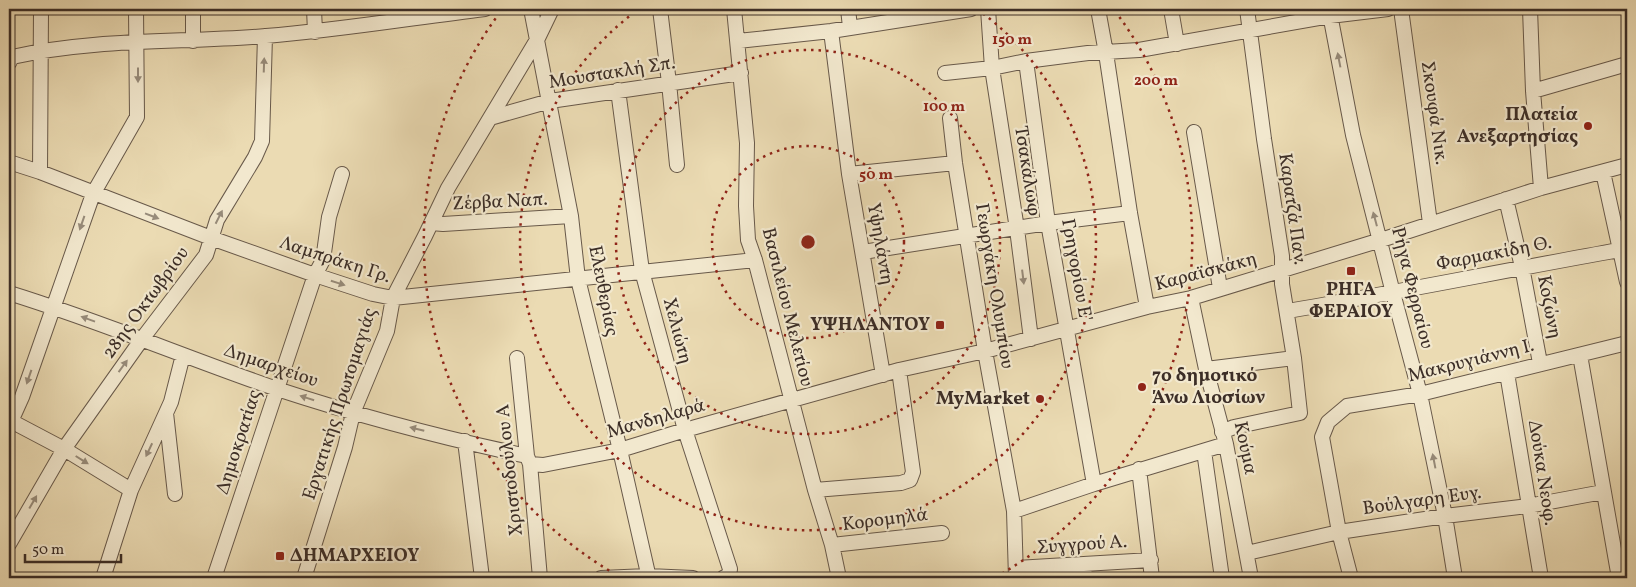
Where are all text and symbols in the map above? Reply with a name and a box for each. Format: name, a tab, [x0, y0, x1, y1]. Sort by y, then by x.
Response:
text: 150 m	[992, 30, 1032, 51]
street label: Μουστακλή Σπ.	[547, 50, 677, 96]
one-way arrow	[1335, 53, 1343, 68]
one-way arrow	[261, 57, 269, 73]
street label: Σκουφά Νικ.	[1414, 59, 1454, 167]
one-way arrow	[134, 67, 142, 83]
text: 200 m	[1134, 71, 1178, 92]
text: 100 m	[923, 97, 966, 118]
place label: Πλατεία Ανεξαρτησίας	[1457, 102, 1579, 150]
marker: Πλατεία Ανεξαρτησίας	[1582, 120, 1594, 132]
street label: Τσακάλωφ	[1007, 124, 1047, 218]
street label: Καρατζά Παν.	[1271, 152, 1313, 266]
text: 50 m	[859, 165, 893, 186]
street label: Ζέρβα Ναπ.	[452, 187, 548, 217]
street label: Υψηλάντη	[860, 201, 900, 287]
street label: Γεωργάκη Ολυμπίου	[968, 202, 1020, 370]
one-way arrow	[215, 209, 223, 224]
one-way arrow	[1371, 211, 1379, 226]
one-way arrow	[145, 213, 160, 220]
one-way arrow	[78, 216, 85, 231]
street label: Γρηγορίου Ε'	[1054, 217, 1098, 323]
street label: Ρήγα Φερραίου	[1384, 224, 1440, 352]
street label: Βασιλείου Μελετίου	[755, 225, 819, 389]
street label: Λαμπράκη Γρ.	[276, 230, 394, 290]
street label: Φαρμακίδη Θ.	[1434, 230, 1554, 278]
centre of rings	[799, 233, 817, 251]
street label: 28ης Οκτωβρίου	[96, 242, 196, 364]
street label: Ελευθερίας	[581, 243, 625, 339]
street label: Καραϊσκάκη	[1152, 246, 1260, 298]
marker: ΡΗΓΑ ΦΕΡΑΙΟΥ	[1345, 265, 1357, 277]
one-way arrow	[1019, 269, 1027, 285]
street label: Κοζώνη	[1530, 273, 1568, 341]
place label: ΡΗΓΑ ΦΕΡΑΙΟΥ	[1309, 277, 1393, 325]
one-way arrow	[331, 280, 346, 287]
street label: Χελιώτη	[656, 295, 698, 367]
street label: Εργατικής Πρωτομαγιάς	[297, 305, 383, 503]
place label: ΥΨΗΛΑΝΤΟΥ	[810, 312, 930, 338]
one-way arrow	[80, 315, 95, 323]
marker: ΥΨΗΛΑΝΤΟΥ	[934, 319, 946, 331]
street label: Μακρυγιάννη Ι.	[1405, 333, 1537, 389]
street label: Δημαρχείου	[220, 338, 322, 394]
one-way arrow	[118, 360, 128, 373]
place label: 7ο δημοτικό Άνω Λιοσίων	[1152, 363, 1265, 411]
one-way arrow	[25, 370, 33, 385]
marker: 7ο δημοτικό Άνω Λιοσίων	[1136, 381, 1148, 393]
street label: Δημοκρατίας	[210, 386, 268, 498]
place label: MyMarket	[936, 386, 1030, 412]
street label: Μανδηλαρά	[604, 392, 709, 445]
marker: MyMarket	[1034, 393, 1046, 405]
one-way arrow	[299, 394, 314, 401]
street label: Χριστοδούλου Α	[490, 403, 530, 537]
street label: Κούμα	[1227, 419, 1263, 478]
street label: Δούκα Νεοφ.	[1521, 419, 1563, 527]
one-way arrow	[410, 425, 425, 433]
one-way arrow	[145, 443, 153, 457]
one-way arrow	[1429, 453, 1437, 469]
one-way arrow	[76, 456, 89, 465]
street label: Βούλγαρη Ευγ.	[1361, 480, 1483, 522]
one-way arrow	[29, 494, 37, 509]
street label: Κορομηλά	[841, 502, 930, 538]
street label: Συγγρού Α.	[1036, 529, 1128, 561]
scale bar	[25, 532, 121, 564]
text: 50 m	[32, 540, 64, 561]
place label: ΔΗΜΑΡΧΕΙΟΥ	[290, 543, 419, 569]
marker: ΔΗΜΑΡΧΕΙΟΥ	[274, 550, 286, 562]

